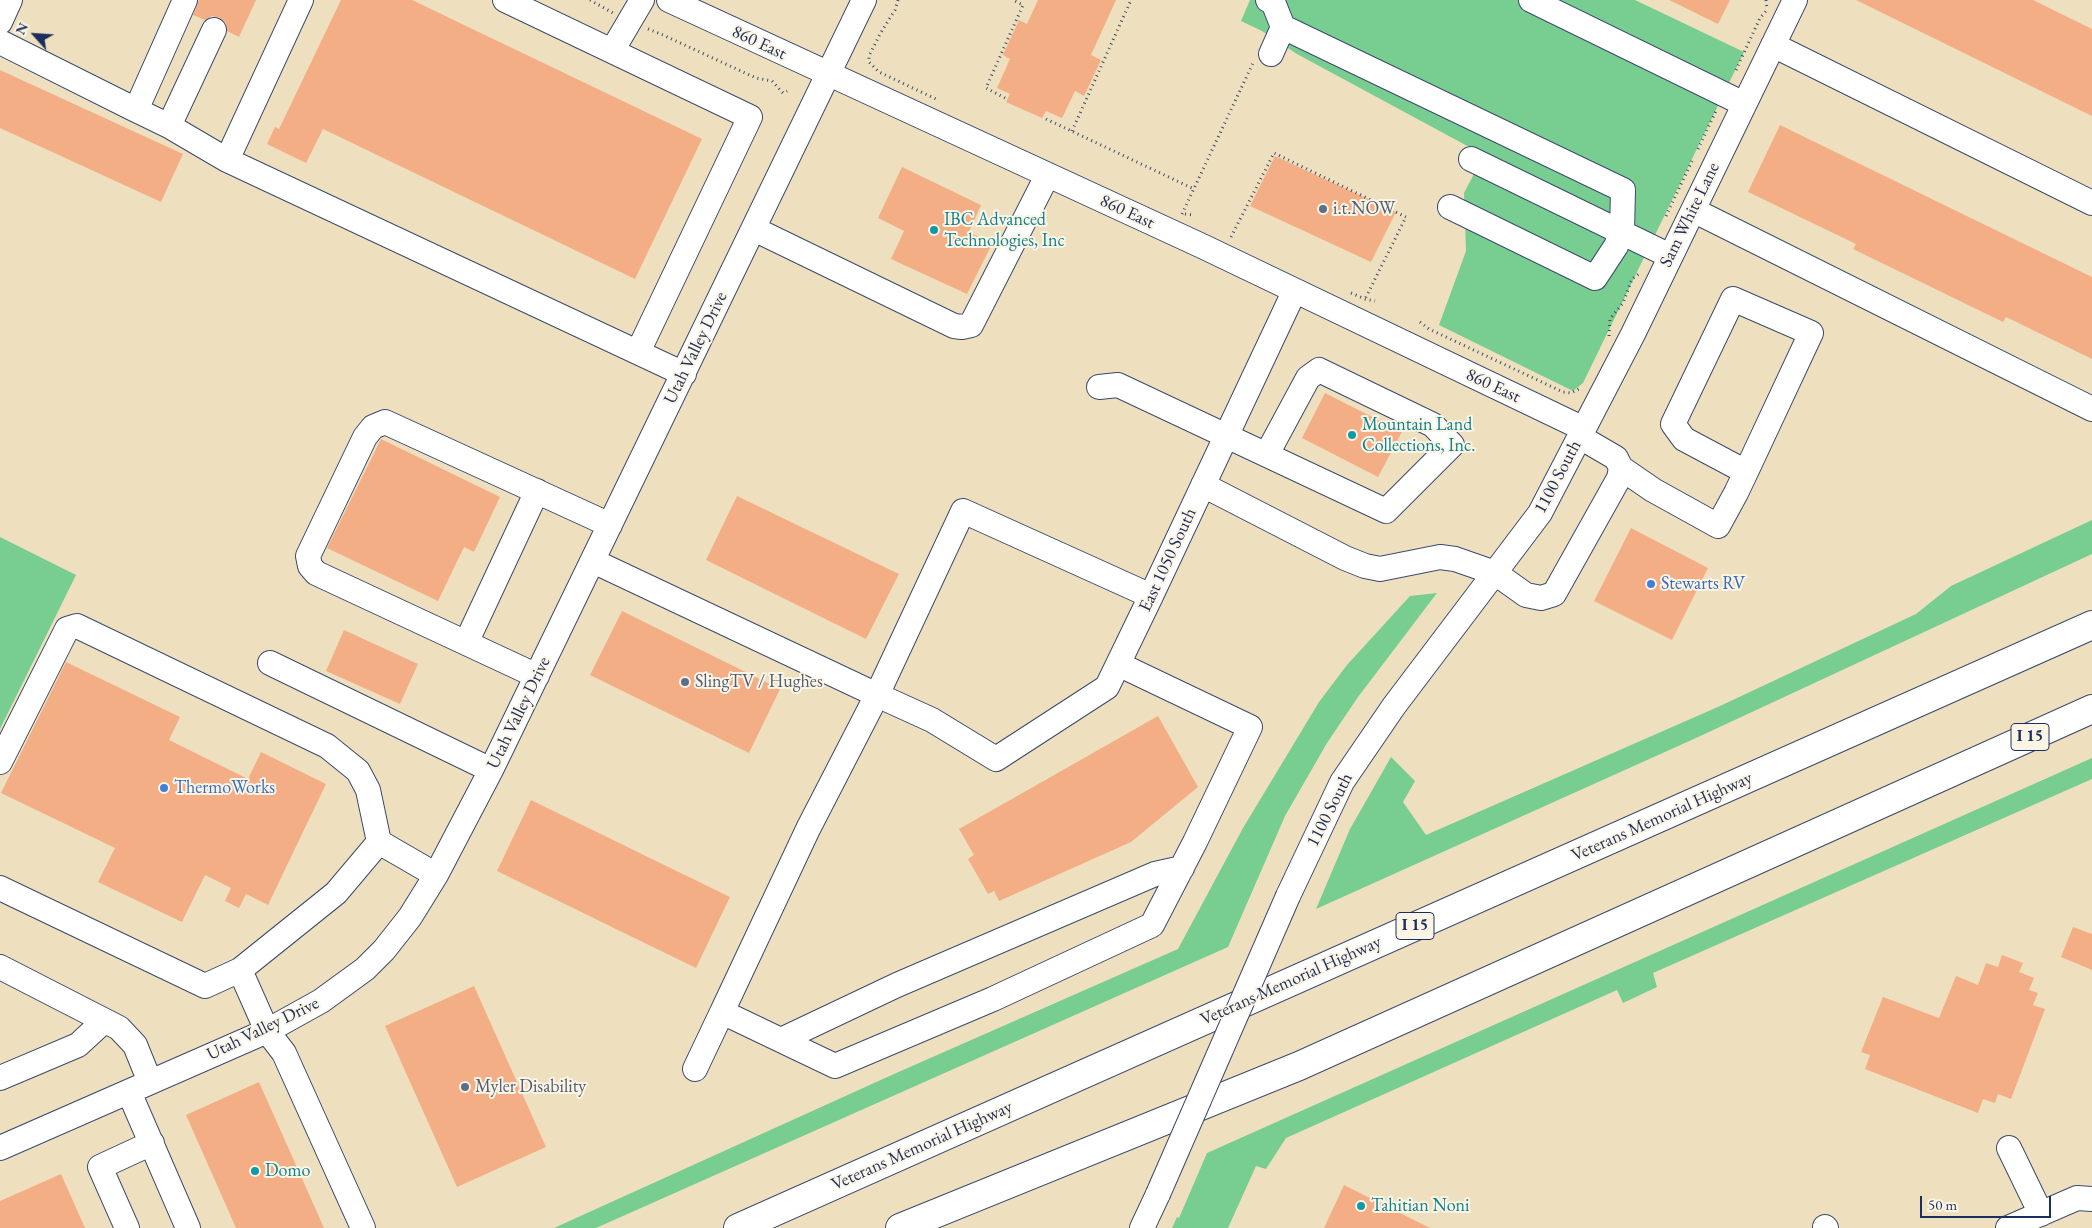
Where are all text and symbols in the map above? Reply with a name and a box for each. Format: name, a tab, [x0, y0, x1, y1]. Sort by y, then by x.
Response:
north arrow	[10, 10, 60, 60]
text: N	[11, 19, 32, 37]
street label: 860 East	[728, 21, 790, 65]
street label: Sam White Lane	[1655, 159, 1725, 271]
street label: 860 East	[1096, 190, 1158, 234]
place label: i.t.NOW	[1333, 198, 1395, 220]
marker: i.t.NOW	[1317, 203, 1329, 215]
place label: IBC Advanced Technologies, Inc	[944, 209, 1065, 252]
marker: IBC Advanced Technologies, Inc	[928, 224, 940, 236]
street label: Utah Valley Drive	[660, 288, 732, 408]
street label: 860 East	[1462, 364, 1524, 408]
place label: Mountain Land Collections, Inc.	[1362, 414, 1475, 456]
marker: Mountain Land Collections, Inc.	[1346, 429, 1358, 441]
street label: 1100 South	[1530, 437, 1586, 517]
street label: East 1050 South	[1135, 505, 1201, 615]
place label: Stewarts RV	[1661, 573, 1745, 595]
marker: Stewarts RV	[1645, 578, 1657, 590]
street label: Utah Valley Drive	[483, 653, 555, 773]
place label: SlingTV / Hughes	[695, 671, 823, 693]
marker: SlingTV / Hughes	[679, 676, 691, 688]
road number: I 15	[2011, 724, 2049, 750]
street label: Veterans Memorial Highway	[1568, 767, 1756, 867]
street label: 1100 South	[1302, 770, 1358, 850]
place label: ThermoWorks	[174, 777, 275, 799]
marker: ThermoWorks	[158, 782, 170, 794]
road number: I 15	[1396, 912, 1434, 939]
street label: Veterans Memorial Highway	[1197, 931, 1385, 1031]
street label: Utah Valley Drive	[203, 993, 323, 1065]
place label: Myler Disability	[475, 1076, 586, 1098]
marker: Myler Disability	[459, 1081, 471, 1093]
street label: Veterans Memorial Highway	[828, 1096, 1016, 1196]
place label: Domo	[265, 1160, 310, 1182]
marker: Domo	[249, 1165, 261, 1177]
scale bar	[1922, 1186, 2053, 1218]
place label: Tahitian Noni	[1371, 1195, 1469, 1217]
text: 50 m	[1928, 1195, 1957, 1214]
marker: Tahitian Noni	[1355, 1200, 1367, 1212]

